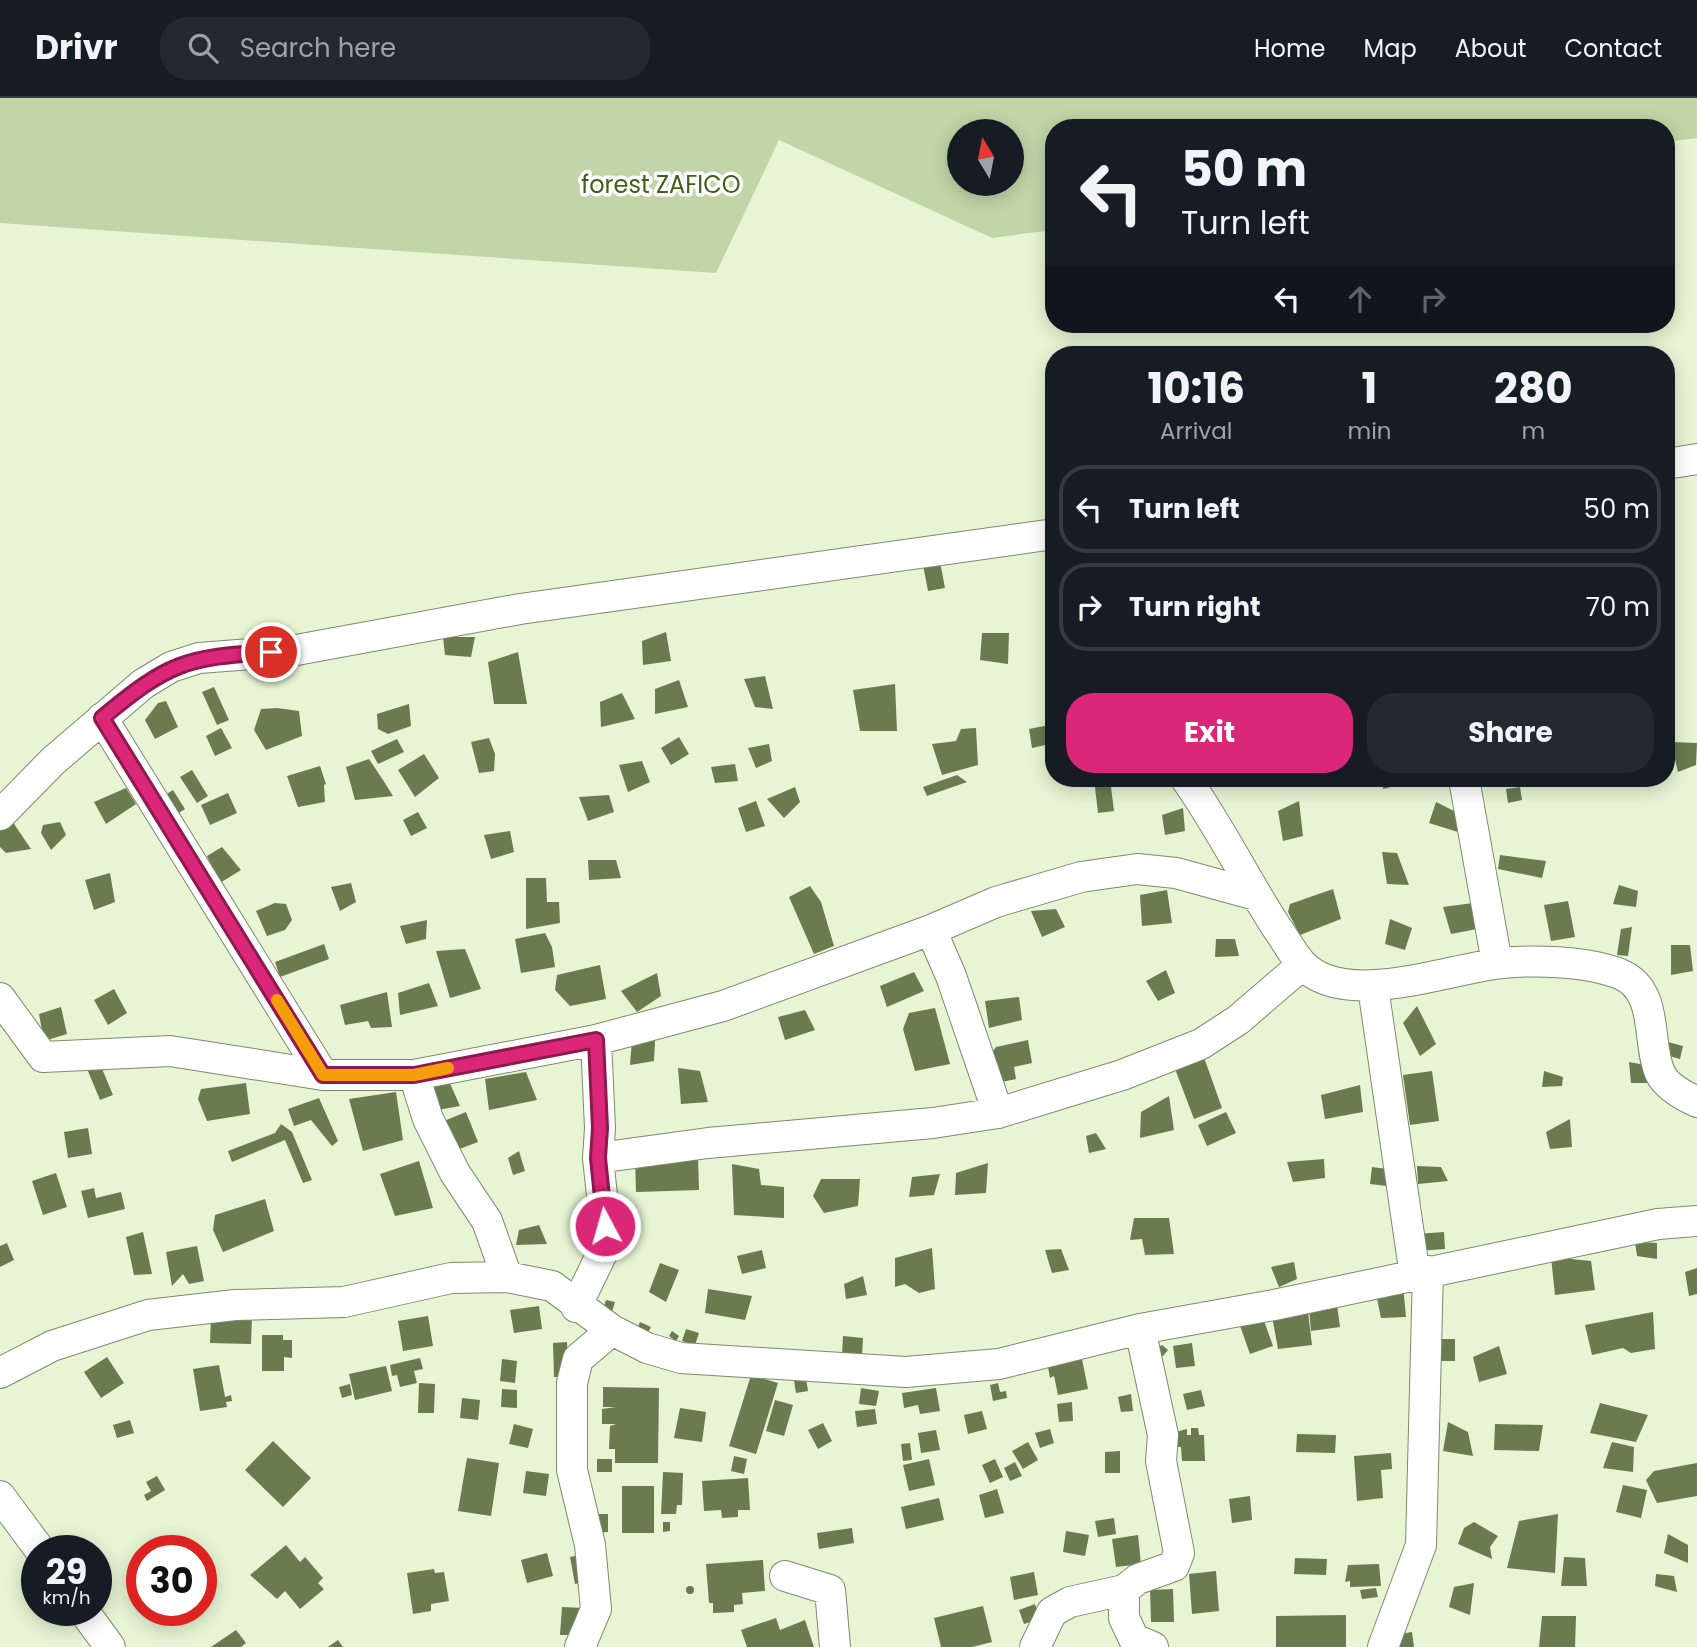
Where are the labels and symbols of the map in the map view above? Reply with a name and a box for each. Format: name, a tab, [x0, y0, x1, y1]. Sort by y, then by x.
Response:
north arrow	[947, 119, 1024, 196]
park label: forest ZAFICO	[581, 168, 741, 201]
pin	[241, 622, 301, 682]
position arrow	[568, 1189, 642, 1263]
speed limit sign: 30	[126, 1535, 217, 1626]

